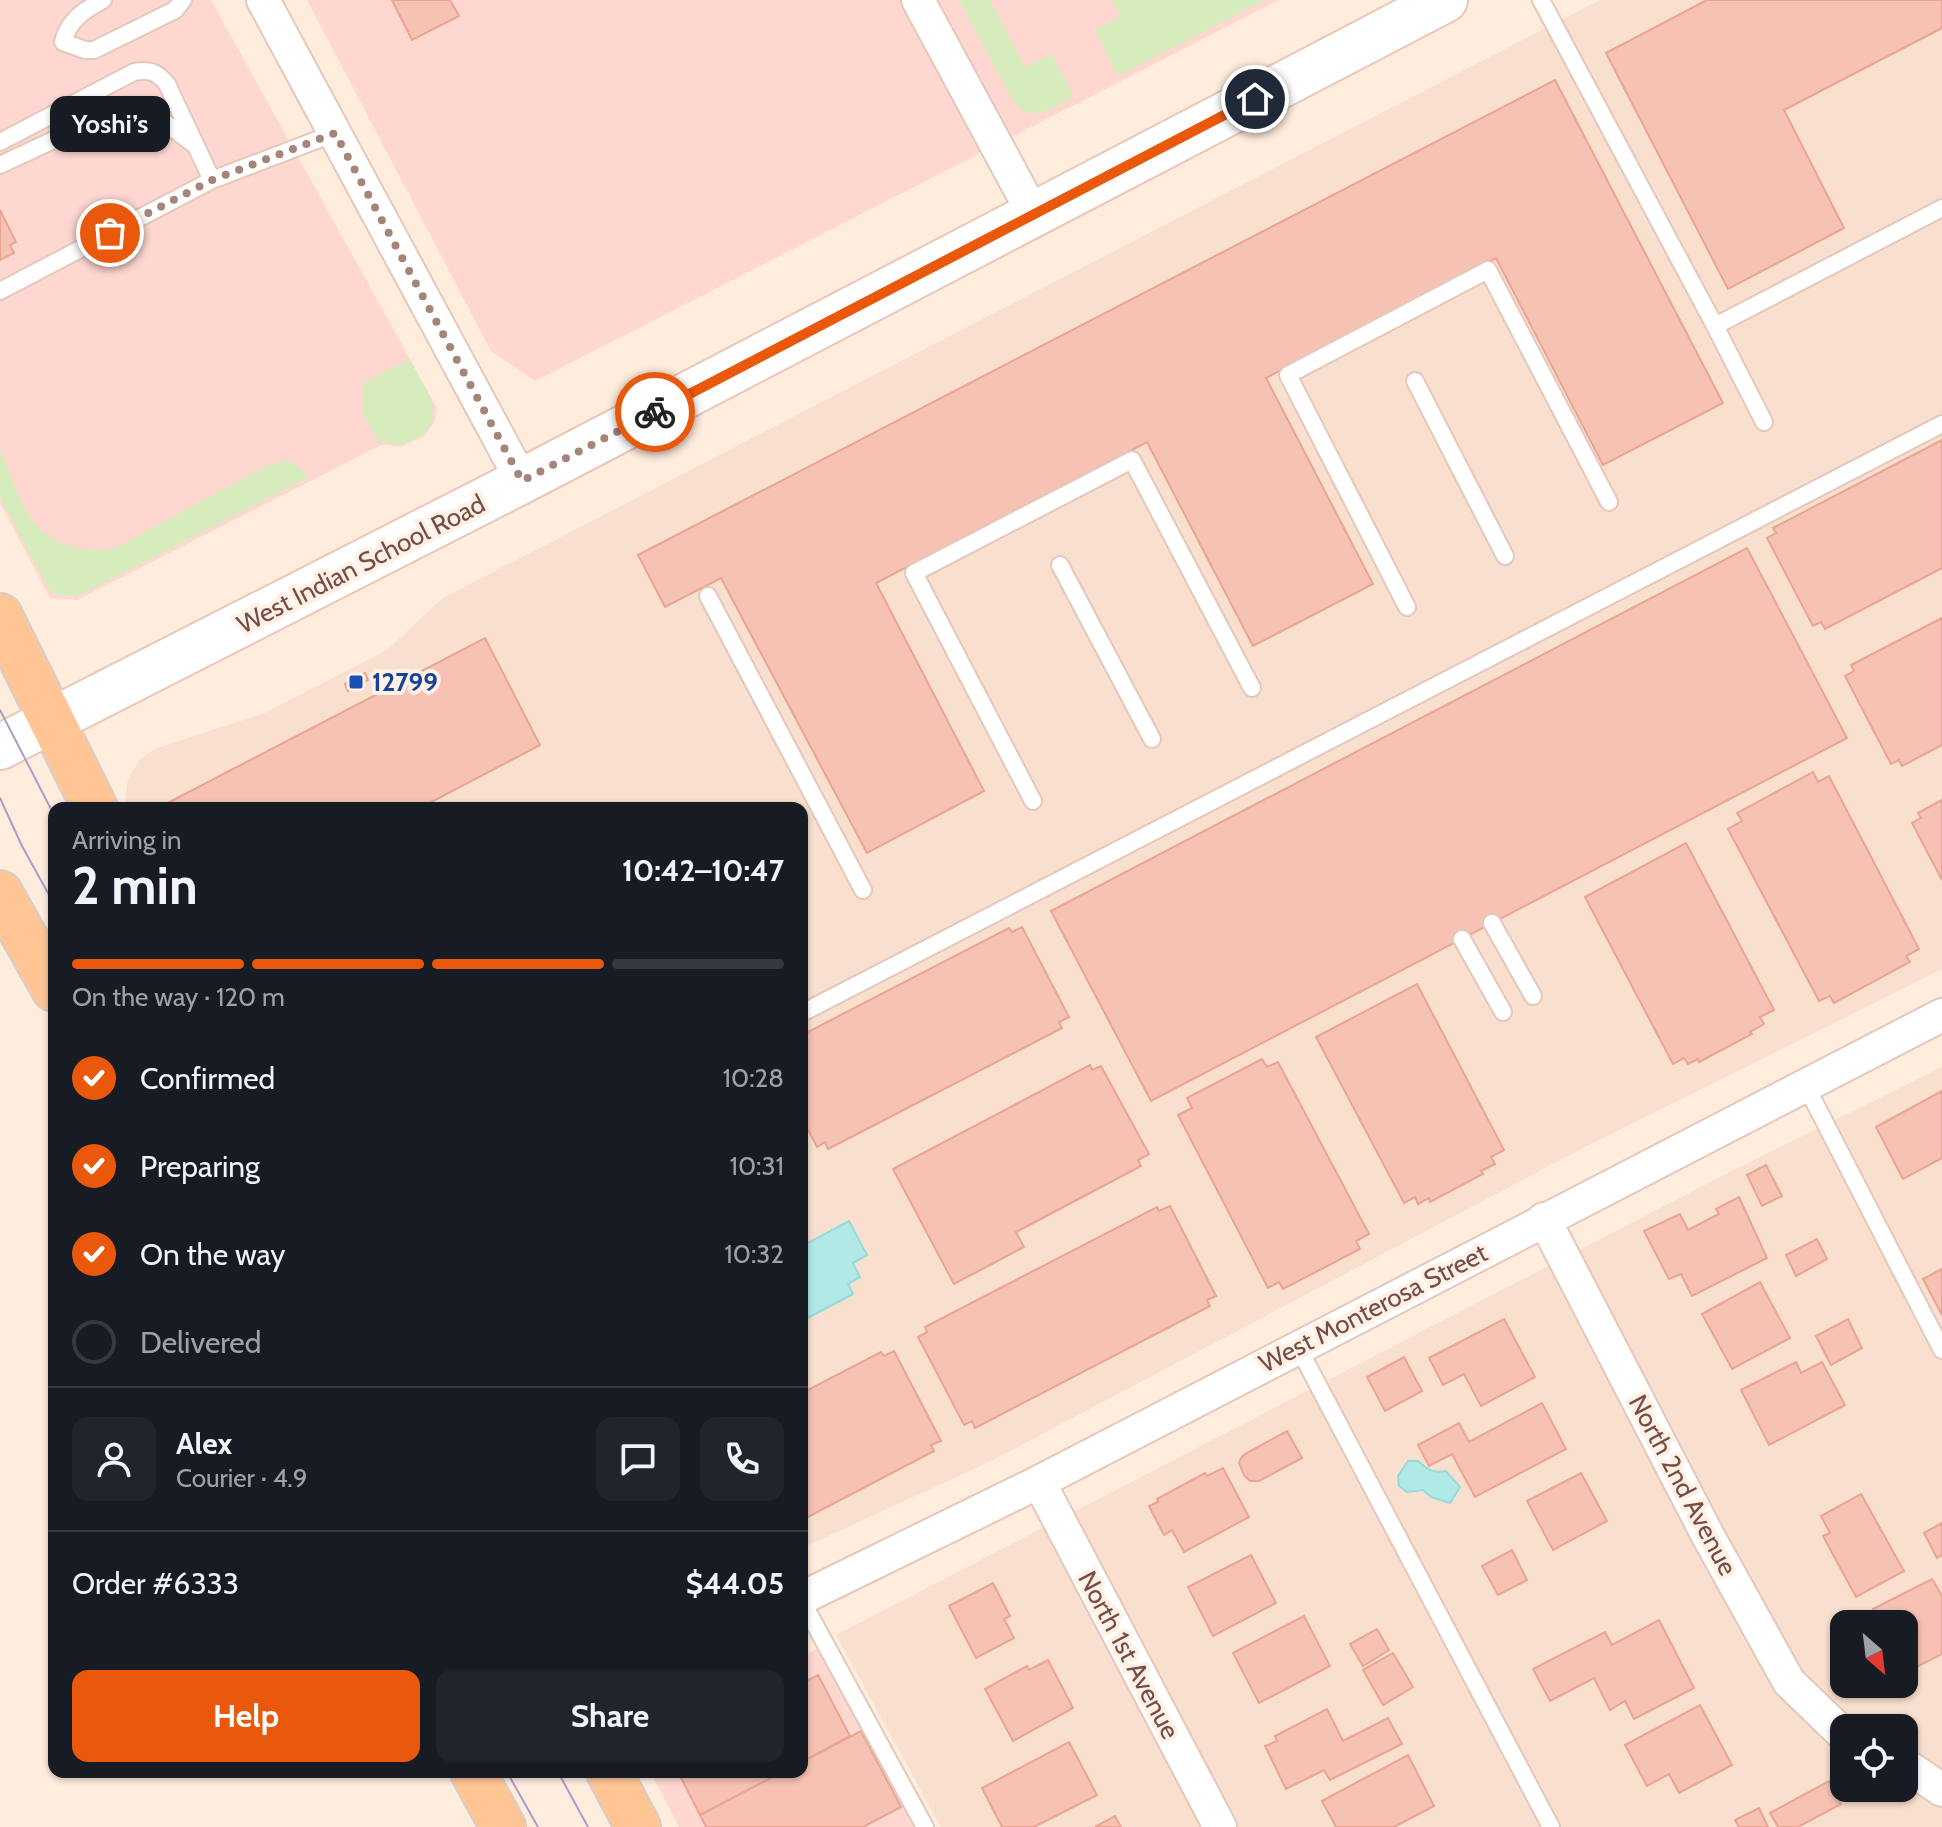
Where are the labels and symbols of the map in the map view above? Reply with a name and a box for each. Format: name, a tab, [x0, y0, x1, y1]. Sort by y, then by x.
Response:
pin	[1221, 65, 1289, 133]
callout: Yoshi’s	[50, 97, 170, 153]
pin	[76, 199, 144, 267]
courier	[615, 372, 695, 452]
street label: West Indian School Road	[232, 488, 490, 640]
place label: 12799	[372, 666, 438, 698]
marker: 12799	[347, 673, 365, 691]
street label: West Monterosa Street	[1254, 1236, 1493, 1379]
street label: North 2nd Avenue	[1622, 1389, 1744, 1581]
street label: North 1st Avenue	[1071, 1566, 1187, 1744]
north arrow	[1830, 1610, 1918, 1698]

